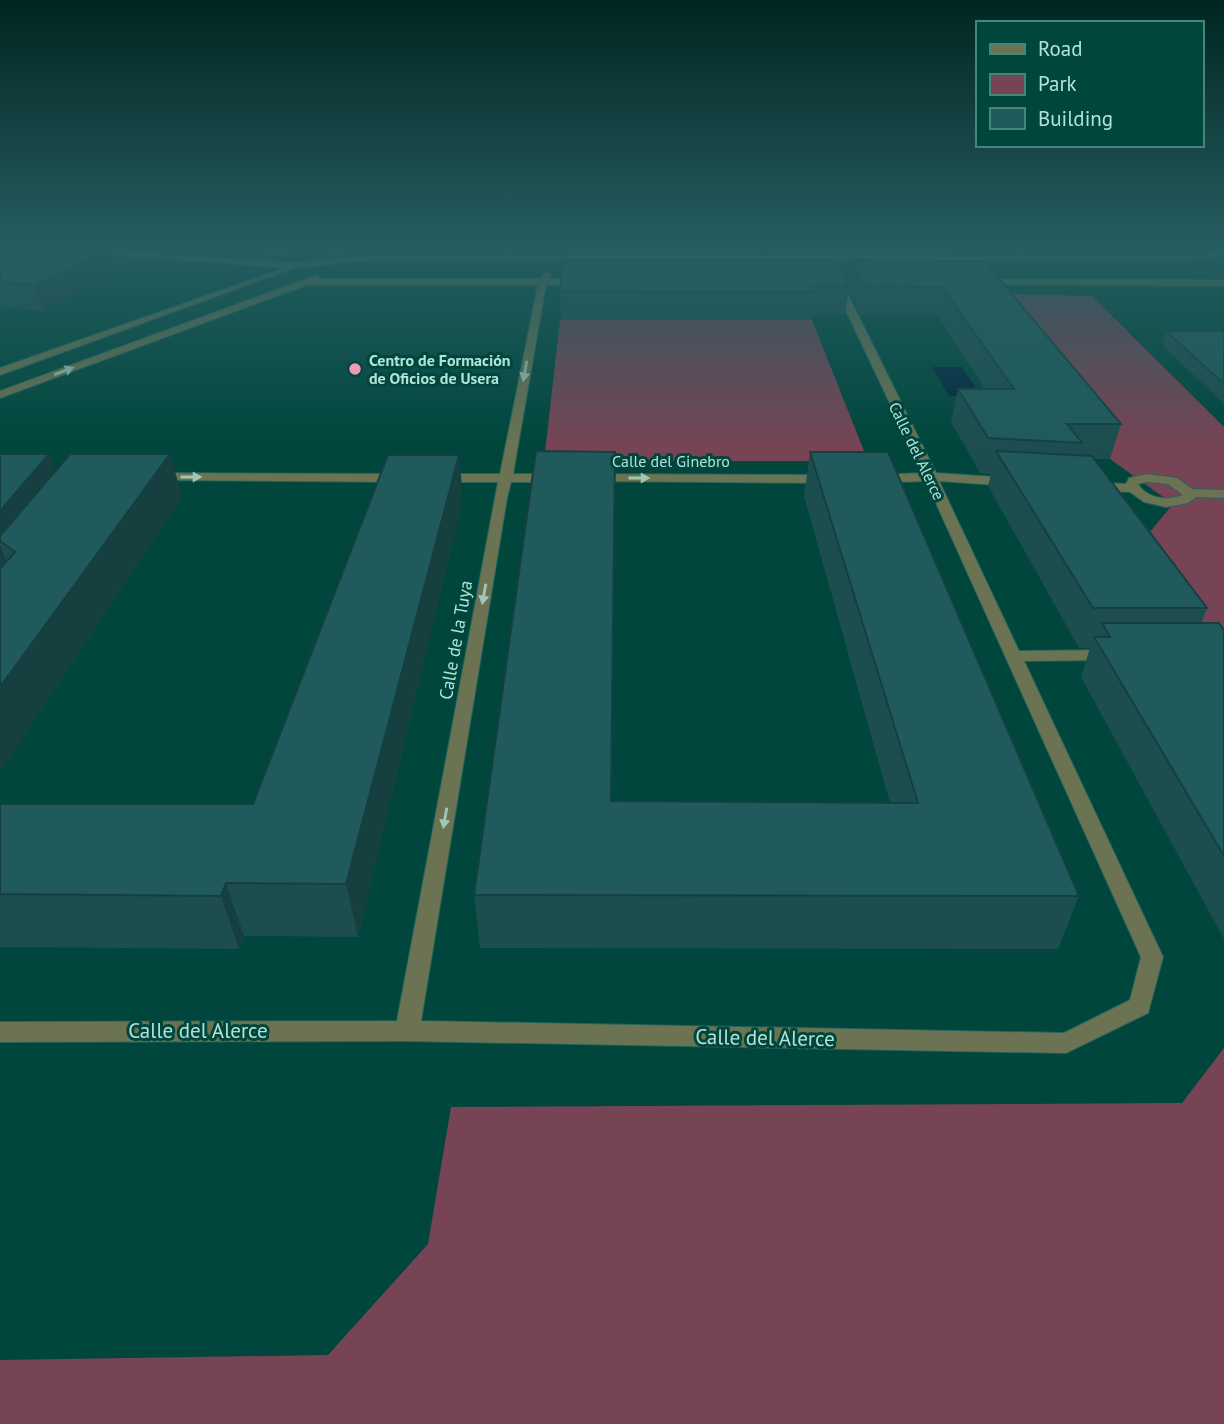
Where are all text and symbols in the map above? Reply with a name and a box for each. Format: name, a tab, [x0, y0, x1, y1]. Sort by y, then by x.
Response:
legend	[976, 21, 1203, 147]
text: Road	[1038, 35, 1082, 62]
text: Park	[1038, 70, 1077, 97]
text: Building	[1038, 105, 1113, 132]
place label: Centro de Formación de Oficios de Usera	[369, 350, 511, 388]
one-way arrow	[519, 360, 530, 382]
marker: Centro de Formación de Oficios de Usera	[347, 361, 363, 377]
one-way arrow	[54, 366, 75, 377]
street label: Calle del Alerce	[885, 399, 949, 503]
street label: Calle del Ginebro	[612, 451, 730, 471]
one-way arrow	[180, 471, 202, 483]
one-way arrow	[628, 472, 650, 484]
street label: Calle de la Tuya	[434, 579, 477, 701]
one-way arrow	[478, 583, 489, 605]
one-way arrow	[439, 807, 450, 829]
street label: Calle del Alerce	[128, 1017, 268, 1044]
street label: Calle del Alerce	[695, 1023, 835, 1052]

